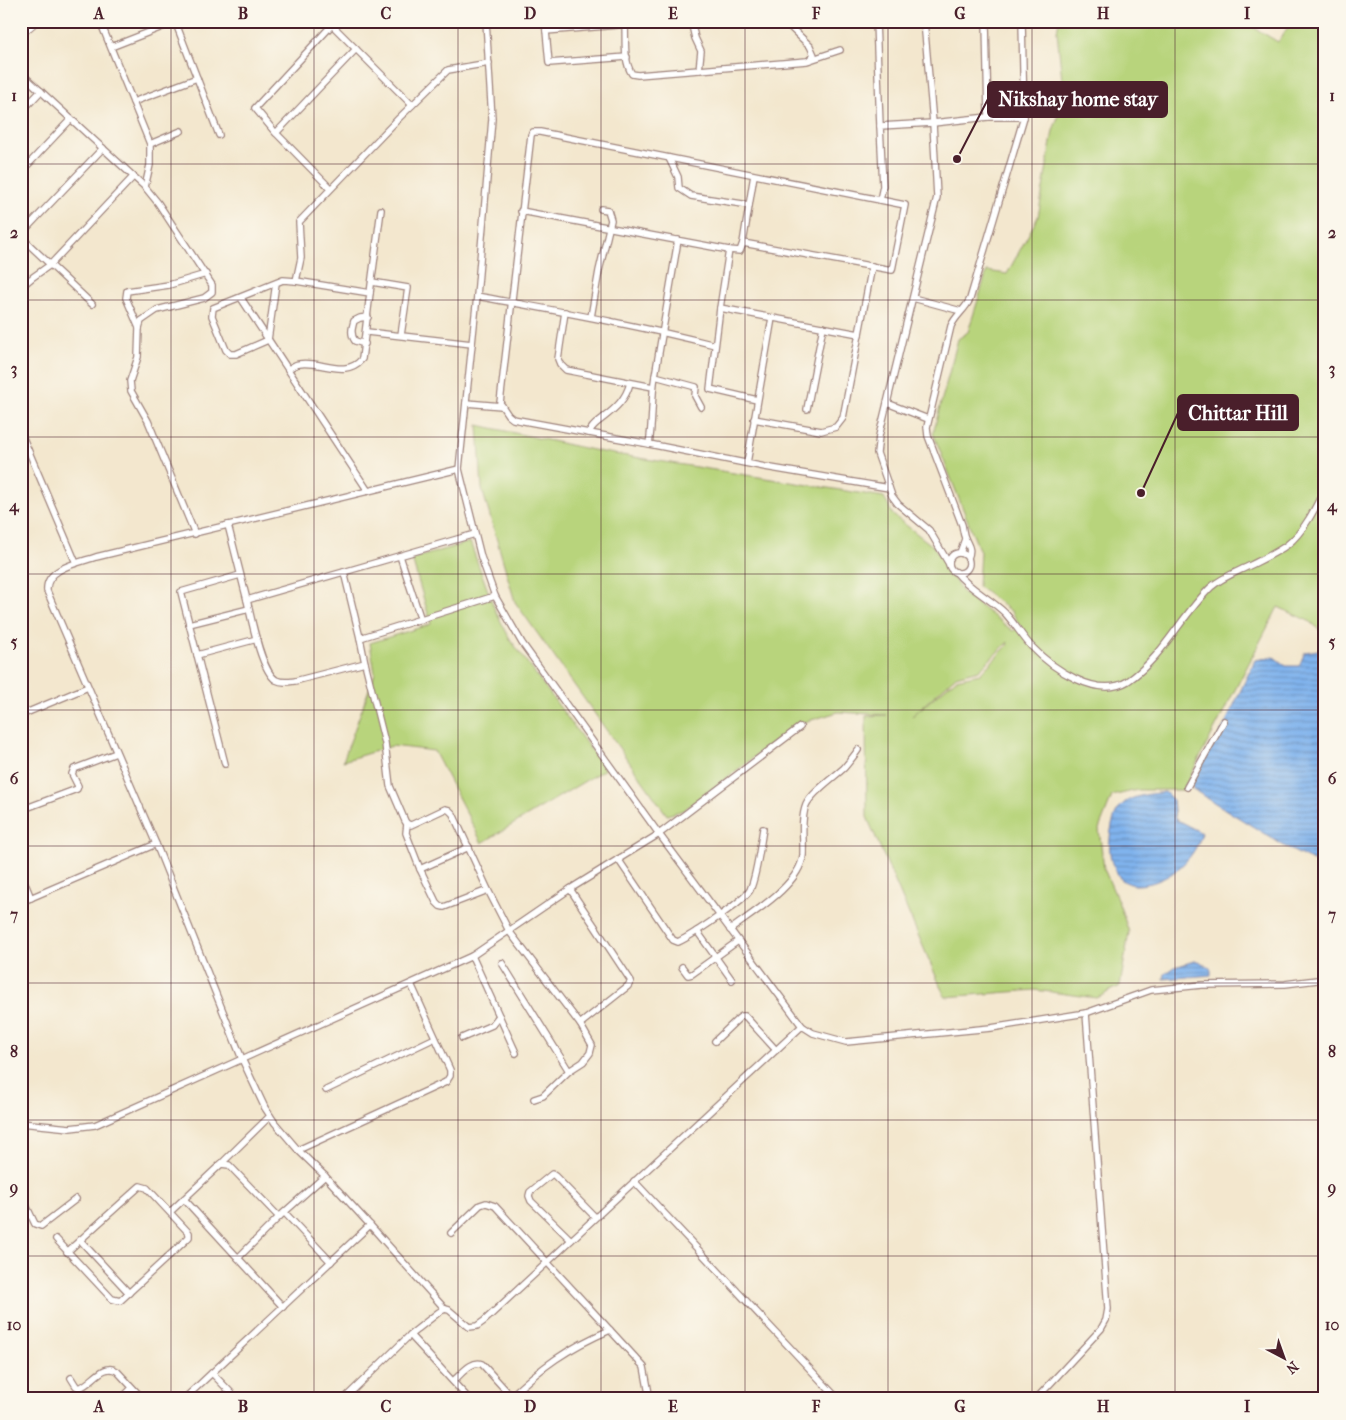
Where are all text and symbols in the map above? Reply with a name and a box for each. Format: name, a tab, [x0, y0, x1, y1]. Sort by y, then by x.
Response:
text: A	[93, 4, 105, 23]
text: B	[238, 4, 248, 23]
text: C	[381, 4, 392, 23]
text: D	[524, 4, 536, 23]
text: E	[668, 4, 678, 23]
text: F	[811, 4, 821, 23]
text: G	[954, 4, 966, 23]
text: H	[1097, 4, 1110, 23]
text: I	[1244, 4, 1251, 23]
callout: Nikshay home stay	[988, 82, 1167, 117]
text: 1	[11, 86, 17, 105]
text: 1	[1329, 86, 1335, 105]
text: Nikshay home stay	[998, 88, 1159, 111]
text: 2	[10, 223, 18, 242]
text: 2	[1328, 223, 1336, 242]
text: 3	[11, 359, 17, 379]
text: 3	[1329, 359, 1335, 379]
callout: Chittar Hill	[1178, 395, 1298, 430]
text: Chittar Hill	[1188, 402, 1288, 425]
text: 4	[8, 496, 20, 516]
text: 4	[1326, 496, 1338, 516]
text: 5	[11, 632, 18, 651]
text: 5	[1329, 632, 1336, 651]
text: 6	[10, 769, 19, 788]
text: 6	[1328, 769, 1337, 788]
text: 7	[9, 905, 18, 924]
text: 7	[1327, 905, 1336, 924]
text: 8	[10, 1042, 18, 1061]
text: 8	[1328, 1042, 1336, 1061]
text: 9	[9, 1178, 18, 1198]
text: 9	[1327, 1178, 1336, 1198]
text: 10	[7, 1315, 21, 1334]
text: 10	[1325, 1315, 1339, 1334]
north arrow	[1258, 1332, 1308, 1382]
text: N	[1282, 1358, 1302, 1378]
text: A	[93, 1397, 105, 1416]
text: B	[238, 1397, 248, 1416]
text: C	[381, 1397, 392, 1416]
text: D	[524, 1397, 536, 1416]
text: E	[668, 1397, 678, 1416]
text: F	[811, 1397, 821, 1416]
text: G	[954, 1397, 966, 1416]
text: H	[1097, 1397, 1110, 1416]
text: I	[1244, 1397, 1251, 1416]

